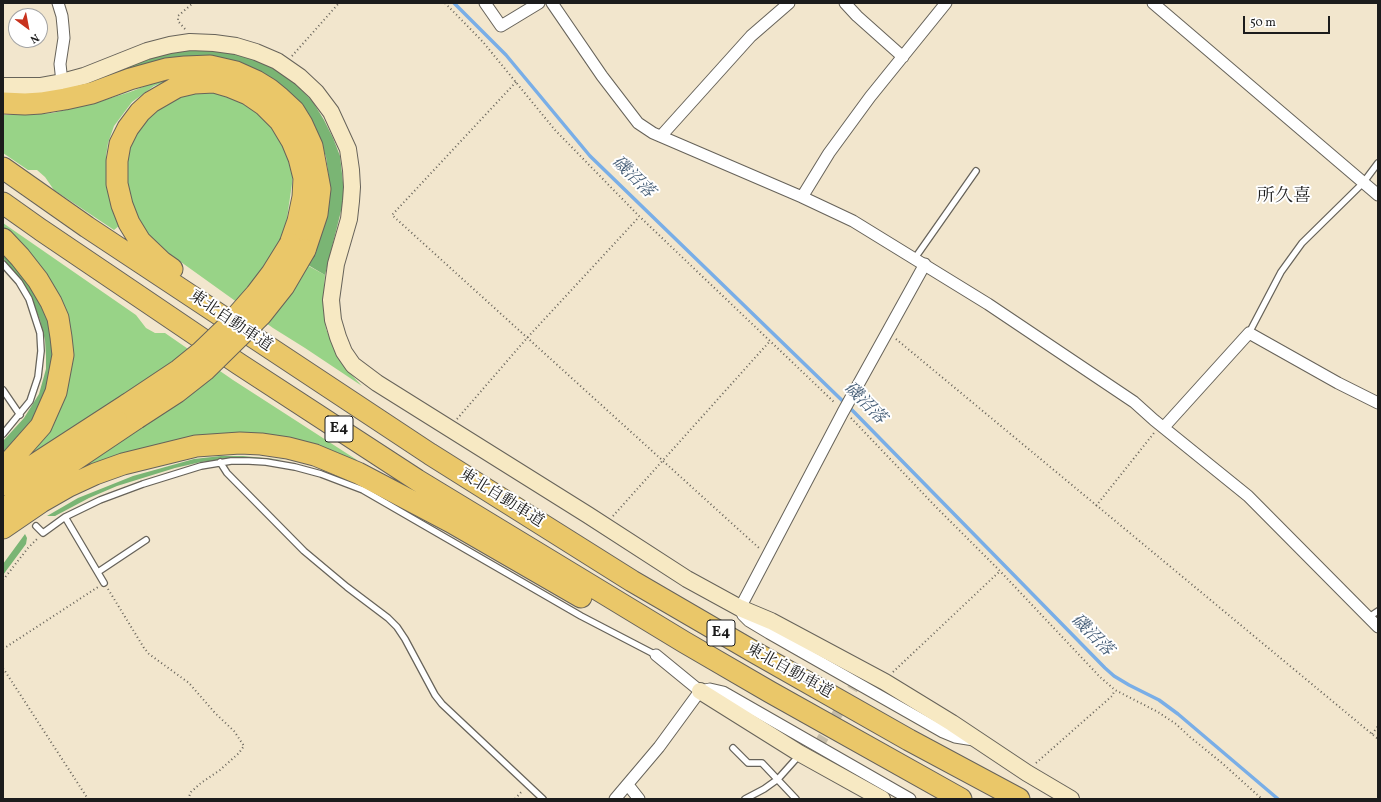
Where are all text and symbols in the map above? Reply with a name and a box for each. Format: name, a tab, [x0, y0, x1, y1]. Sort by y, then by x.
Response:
north arrow	[8, 8, 48, 48]
scale bar	[1245, 8, 1332, 34]
text: 50 m	[1250, 15, 1276, 31]
text: N	[27, 29, 41, 46]
water label: 磯沼落	[607, 153, 657, 203]
district label: 所久喜	[1257, 187, 1311, 209]
street label: 東北自動車道	[185, 287, 275, 357]
water label: 磯沼落	[839, 379, 889, 429]
road number: E4	[325, 416, 353, 442]
street label: 東北自動車道	[455, 465, 547, 533]
water label: 磯沼落	[1066, 611, 1116, 661]
road number: E4	[707, 620, 735, 646]
street label: 東北自動車道	[742, 640, 836, 704]

